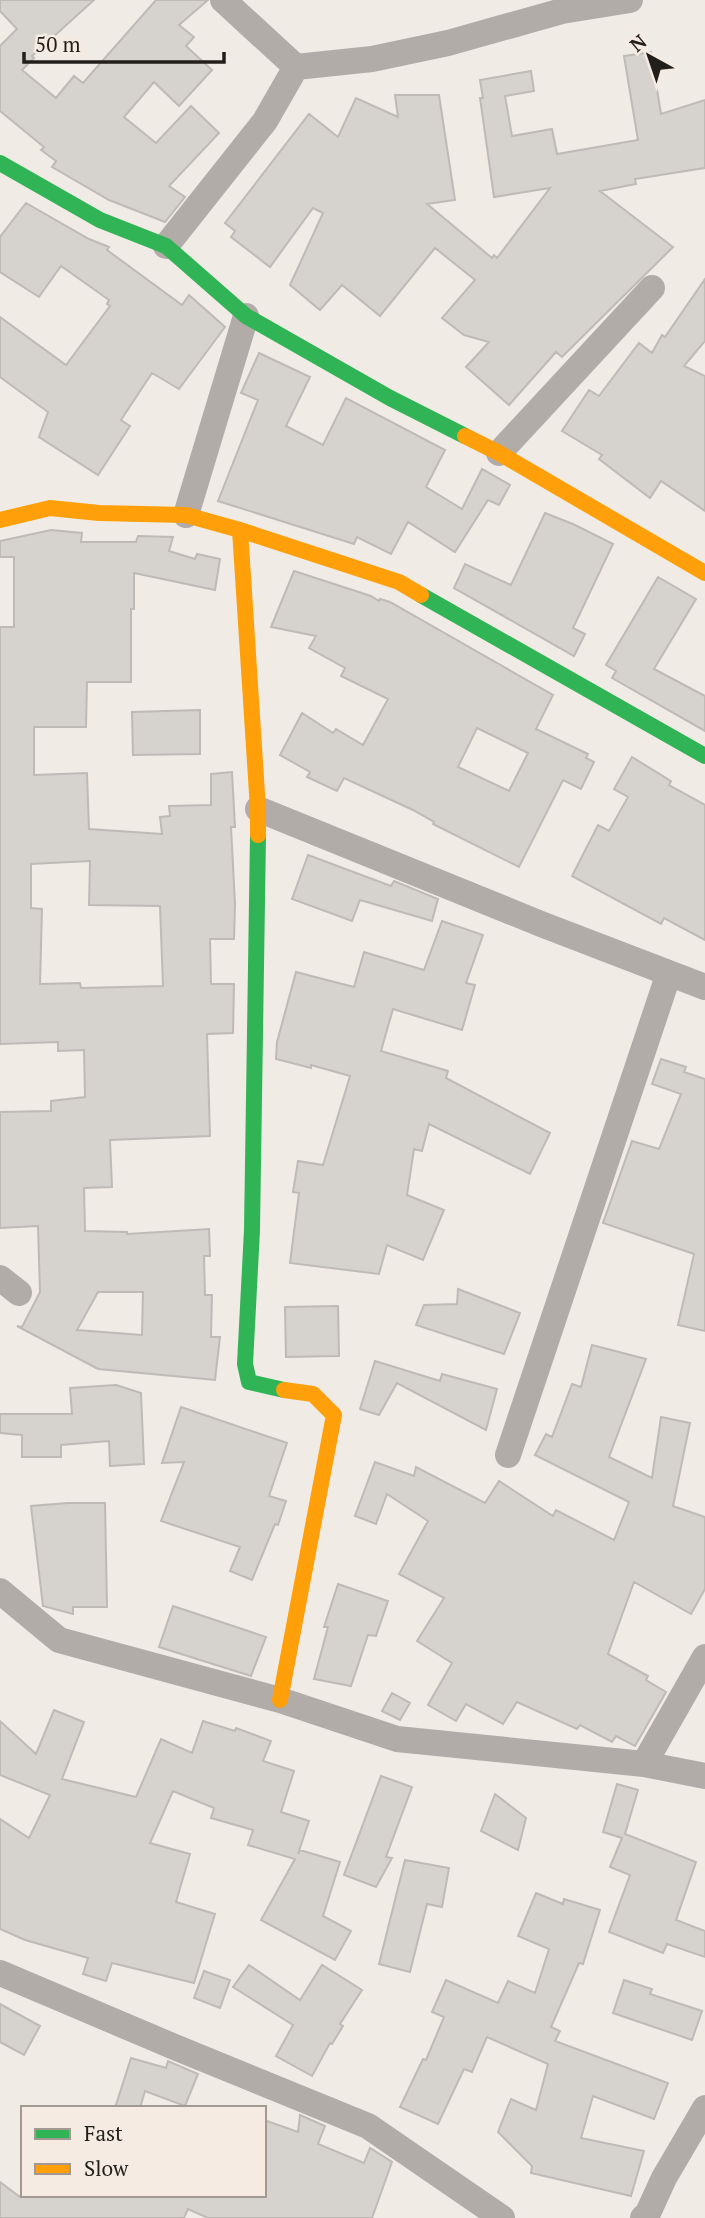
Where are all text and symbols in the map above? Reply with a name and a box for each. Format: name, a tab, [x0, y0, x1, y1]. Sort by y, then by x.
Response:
scale bar	[24, 21, 224, 65]
north arrow	[614, 21, 684, 91]
text: N	[624, 28, 652, 57]
text: 50 m	[35, 30, 81, 58]
legend	[21, 2106, 266, 2197]
text: Fast	[84, 2119, 123, 2147]
text: Slow	[84, 2154, 129, 2182]

